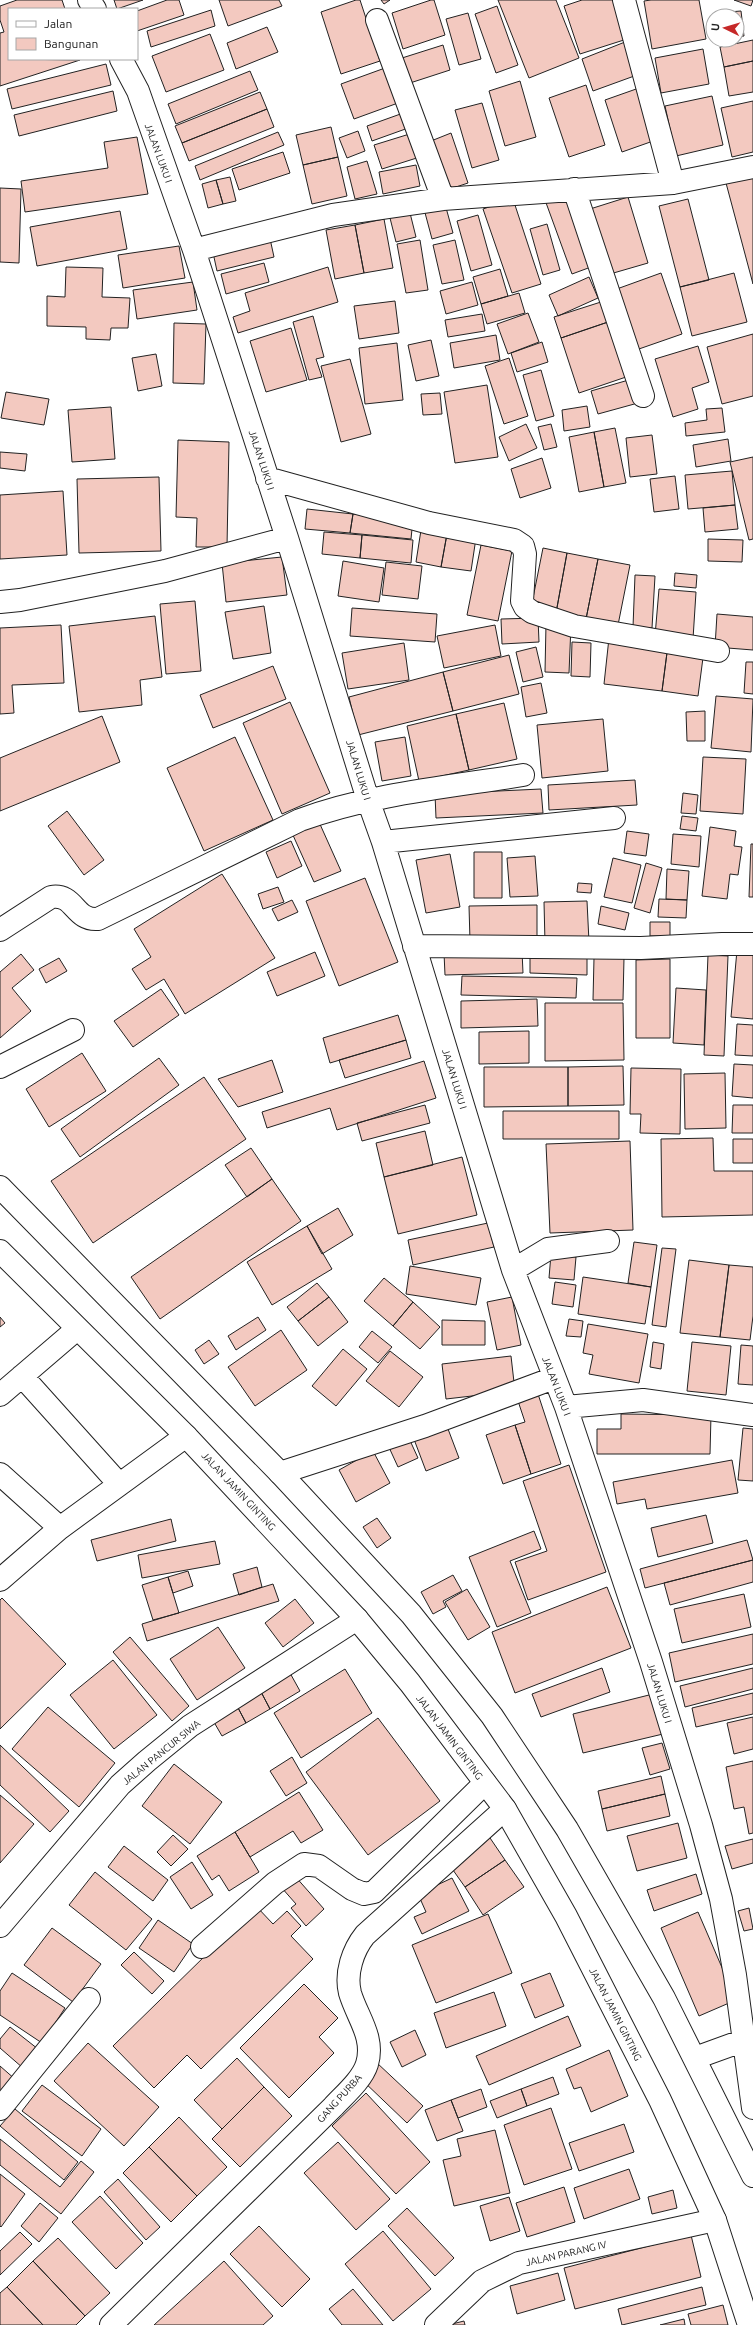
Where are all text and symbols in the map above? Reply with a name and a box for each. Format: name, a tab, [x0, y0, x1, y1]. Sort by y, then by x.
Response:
legend	[8, 8, 138, 60]
north arrow	[705, 8, 745, 48]
text: Jalan	[44, 17, 72, 30]
text: U	[709, 23, 721, 31]
text: Bangunan	[44, 37, 98, 50]
street label: JALAN LUKU I	[143, 122, 174, 184]
street label: JALAN LUKU I	[247, 429, 276, 491]
street label: JALAN LUKU I	[344, 739, 373, 802]
street label: JALAN LUKU I	[440, 1048, 469, 1111]
street label: JALAN LUKU I	[540, 1355, 573, 1417]
street label: JALAN JAMIN GINTING	[199, 1450, 278, 1533]
street label: JALAN LUKU I	[645, 1662, 674, 1725]
street label: JALAN JAMIN GINTING	[414, 1693, 485, 1782]
street label: JALAN PANCUR SIWA	[120, 1717, 203, 1787]
street label: JALAN JAMIN GINTING	[587, 1966, 644, 2063]
street label: GANG PURBA	[315, 2072, 364, 2125]
street label: JALAN PARANG IV	[525, 2239, 608, 2268]

